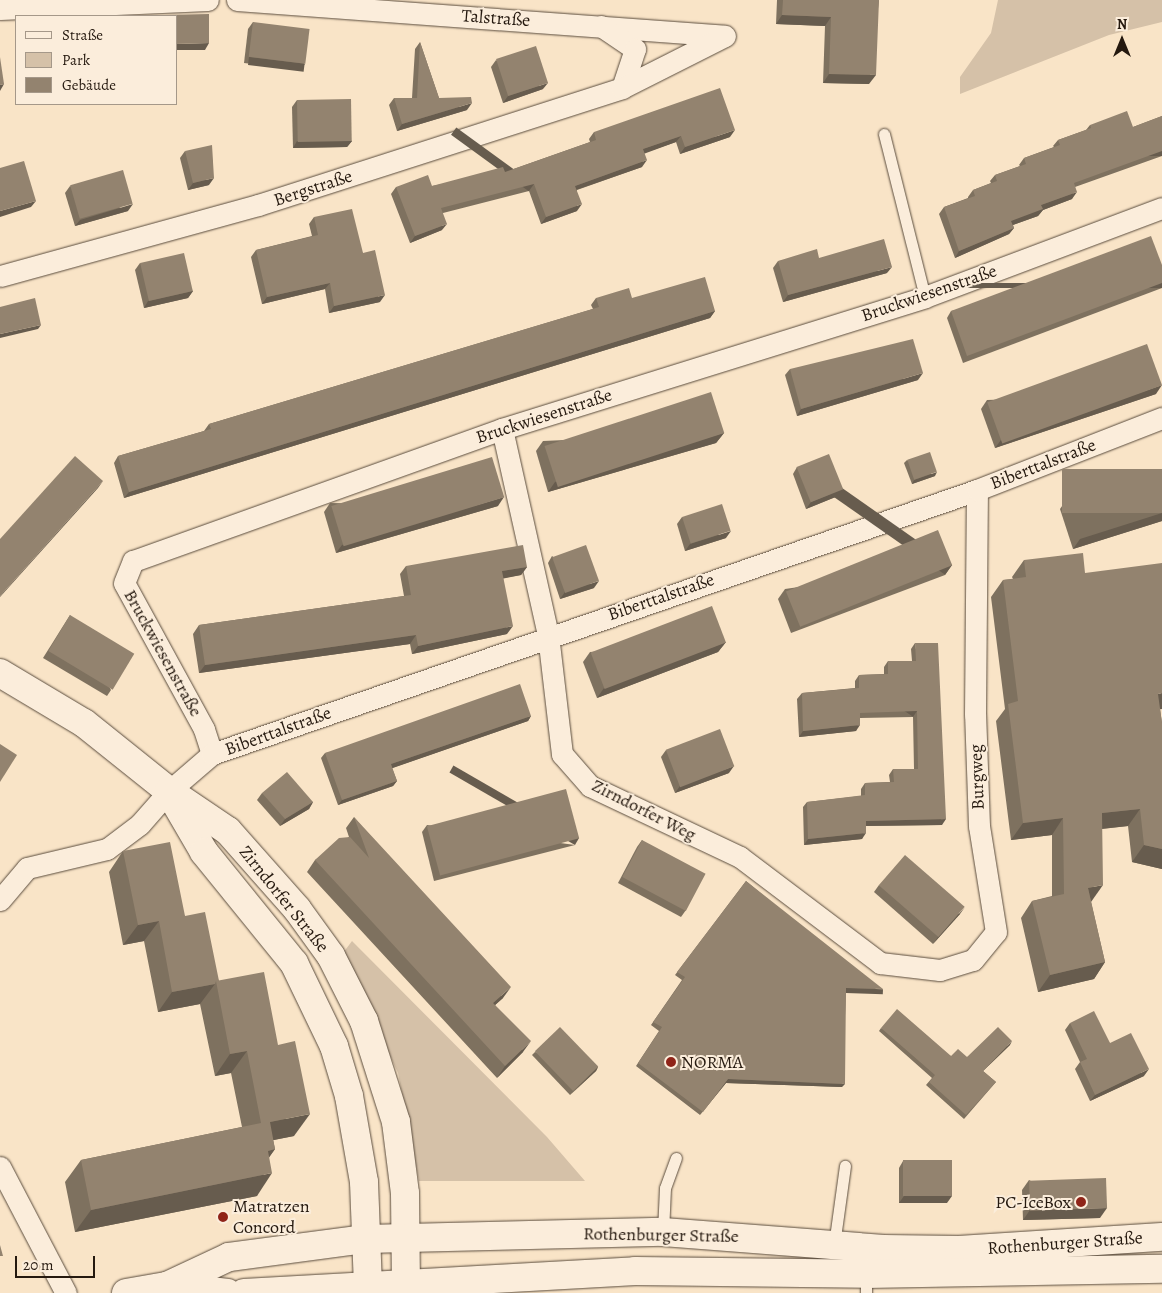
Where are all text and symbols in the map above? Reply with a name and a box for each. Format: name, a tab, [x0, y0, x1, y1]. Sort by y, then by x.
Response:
street label: Talstraße	[461, 5, 531, 31]
legend	[15, 15, 178, 105]
north arrow	[1097, 15, 1147, 65]
text: N	[1117, 15, 1127, 34]
text: Straße	[62, 25, 103, 45]
text: Park	[62, 50, 90, 70]
text: Gebäude	[62, 75, 116, 95]
street label: Bergstraße	[271, 165, 355, 211]
street label: Bruckwiesenstraße	[858, 260, 1000, 326]
street label: Bruckwiesenstraße	[473, 384, 615, 448]
street label: Biberttalstraße	[987, 434, 1099, 494]
street label: Biberttalstraße	[605, 569, 717, 625]
street label: Bruckwiesenstraße	[119, 586, 207, 720]
street label: Biberttalstraße	[222, 702, 334, 760]
street label: Burgweg	[965, 744, 989, 810]
street label: Zirndorfer Weg	[588, 774, 700, 846]
street label: Zirndorfer Straße	[234, 841, 334, 957]
place label: NORMA	[681, 1051, 743, 1073]
marker: NORMA	[665, 1056, 677, 1068]
place label: PC-IceBox	[995, 1191, 1071, 1213]
place label: Matratzen Concord	[233, 1196, 310, 1238]
marker: PC-IceBox	[1075, 1196, 1087, 1208]
marker: Matratzen Concord	[217, 1211, 229, 1223]
street label: Rothenburger Straße	[583, 1223, 739, 1247]
street label: Rothenburger Straße	[987, 1227, 1143, 1259]
scale bar	[18, 1246, 98, 1278]
text: 20 m	[23, 1255, 54, 1275]

